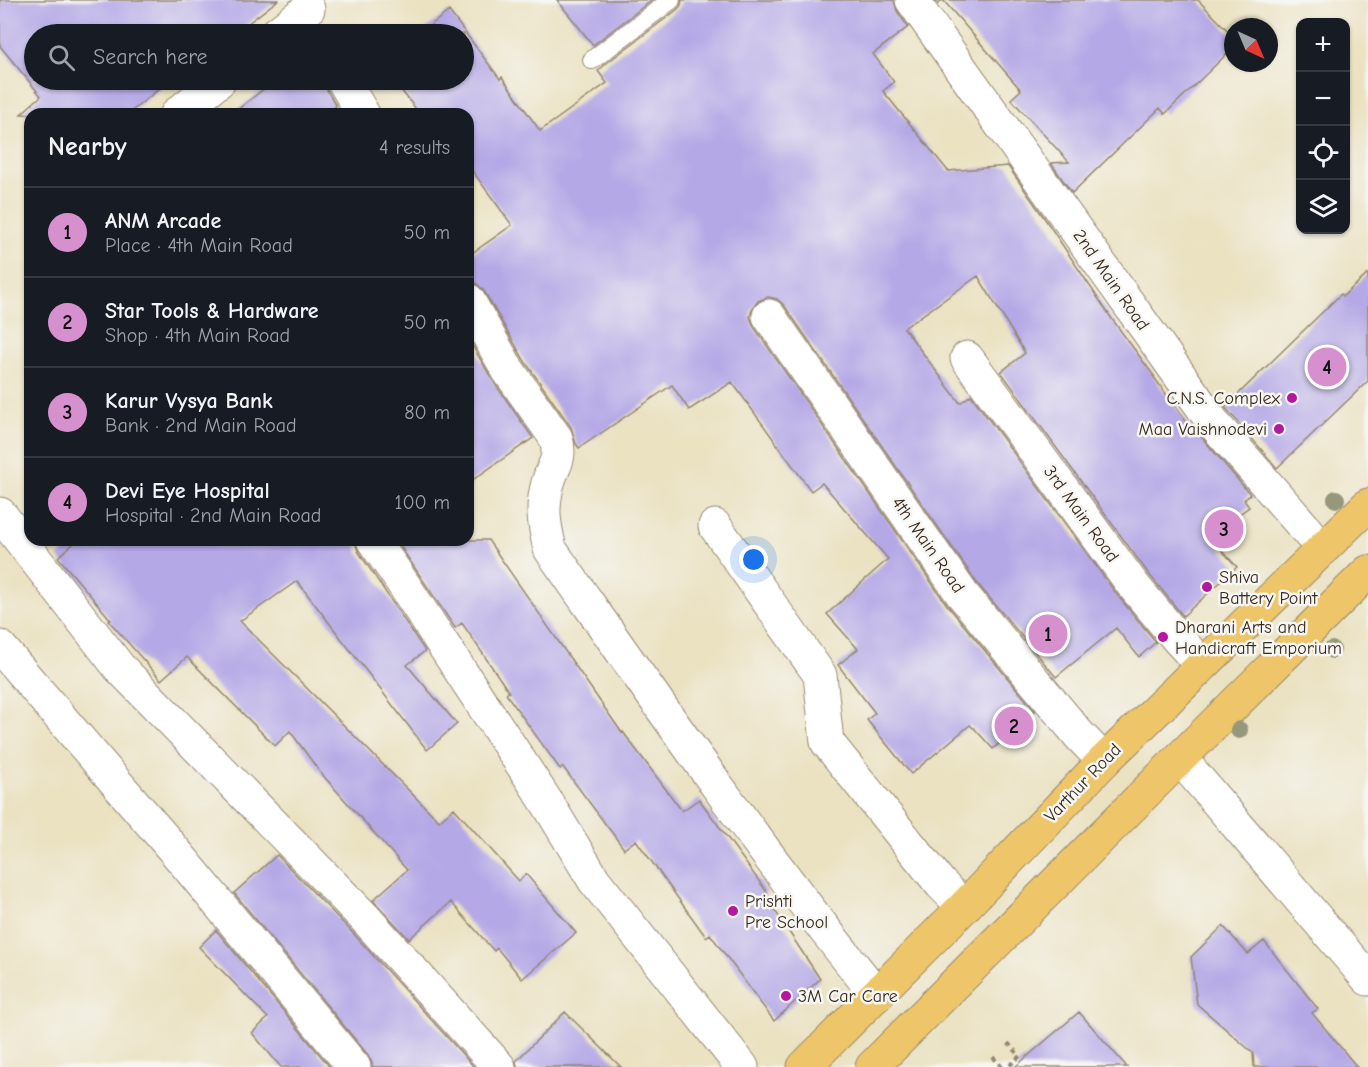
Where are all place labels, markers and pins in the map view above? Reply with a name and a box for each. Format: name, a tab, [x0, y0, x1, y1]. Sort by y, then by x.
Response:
pin: 4	[1308, 344, 1346, 389]
place label: C.N.S. Complex	[1166, 388, 1280, 409]
marker: C.N.S. Complex	[1285, 391, 1299, 405]
place label: Maa Vaishnodevi	[1139, 419, 1267, 440]
marker: Maa Vaishnodevi	[1272, 422, 1286, 436]
pin: 3	[1204, 506, 1244, 552]
place label: Shiva Battery Point	[1219, 567, 1318, 609]
marker: Shiva Battery Point	[1200, 580, 1214, 594]
pin: 1	[1028, 612, 1068, 656]
place label: Dharani Arts and Handicraft Emporium	[1175, 617, 1342, 659]
marker: Dharani Arts and Handicraft Emporium	[1156, 630, 1170, 644]
pin: 2	[994, 704, 1034, 748]
place label: Prishti Pre School	[745, 891, 828, 933]
marker: Prishti Pre School	[726, 904, 740, 918]
place label: 3M Car Care	[798, 986, 898, 1007]
marker: 3M Car Care	[779, 989, 793, 1003]

